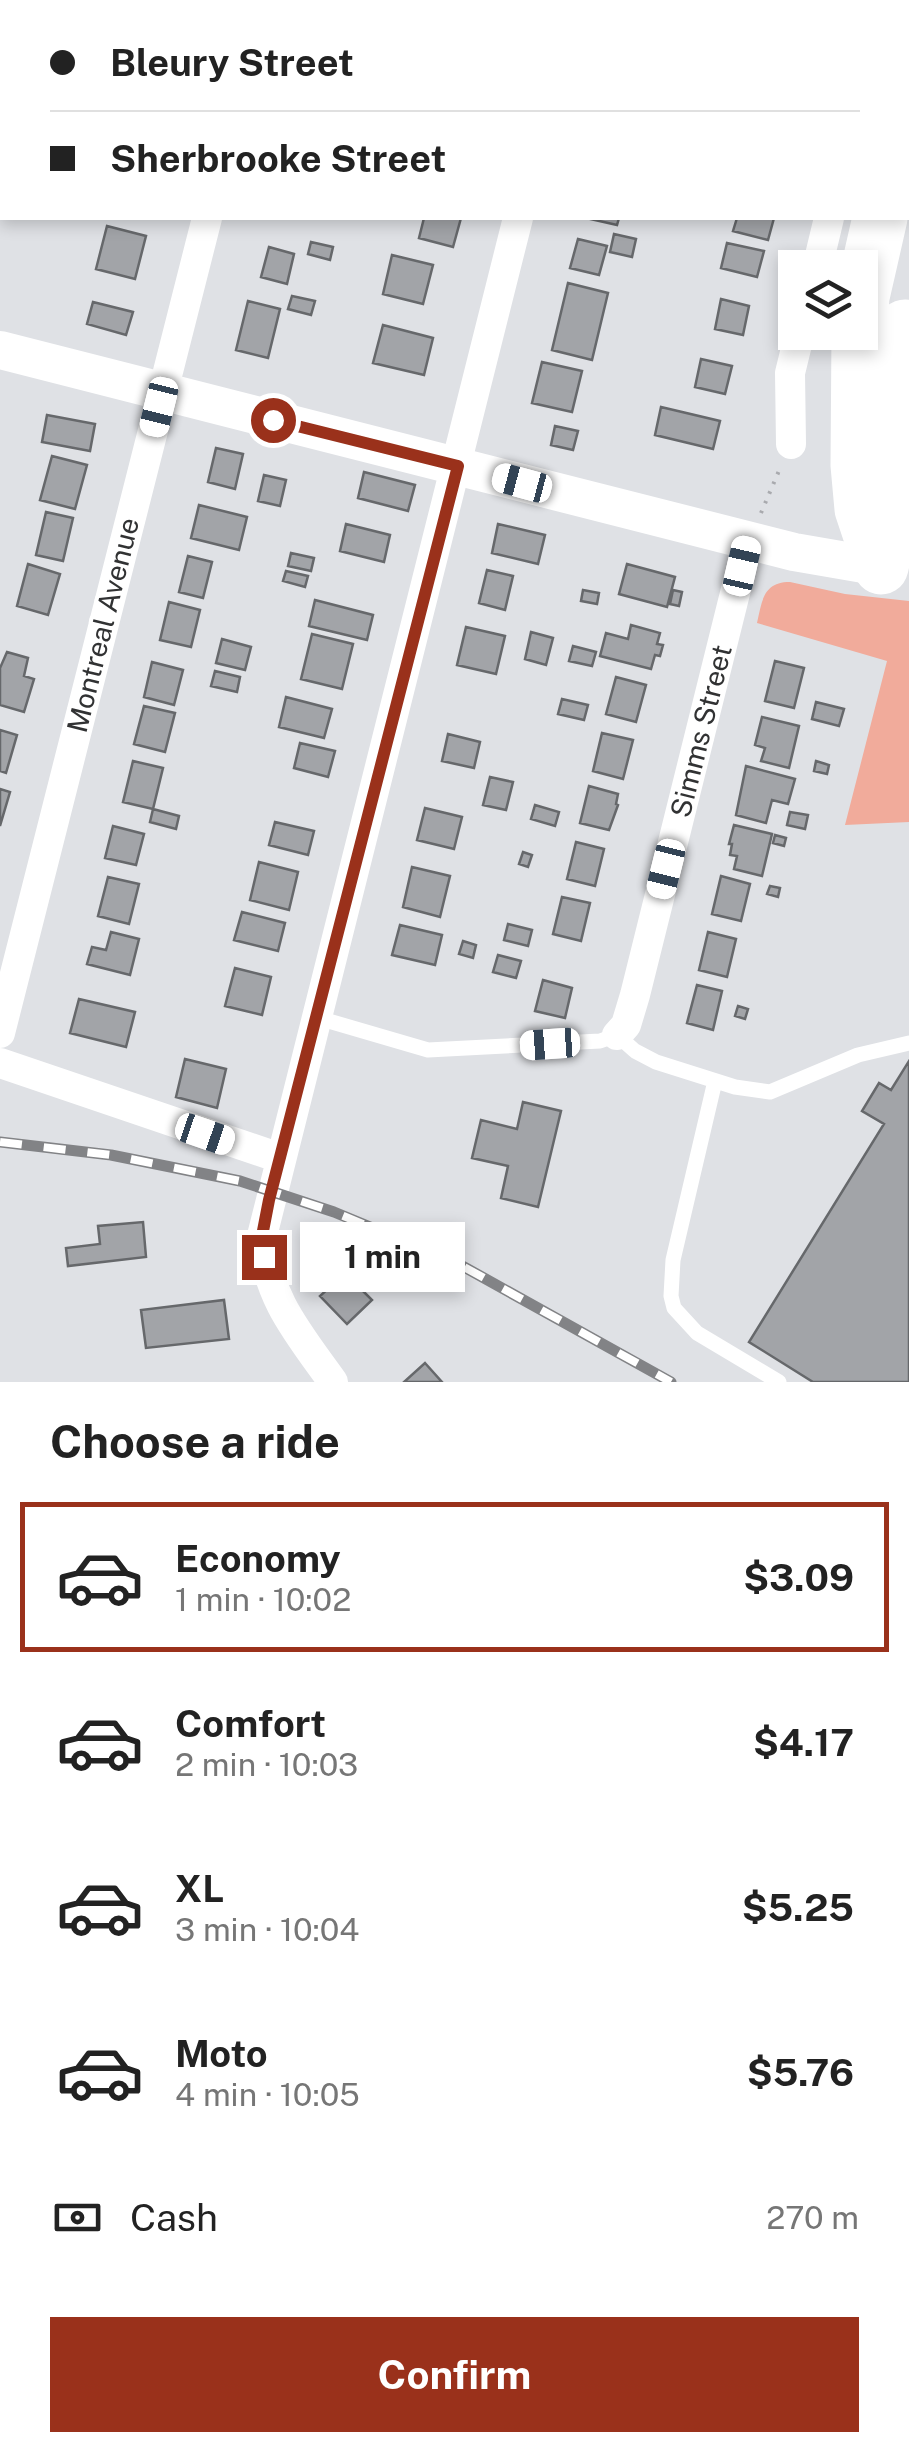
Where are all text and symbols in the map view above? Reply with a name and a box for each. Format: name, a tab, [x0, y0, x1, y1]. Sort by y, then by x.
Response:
text: Bleury Street	[110, 40, 354, 85]
text: Sherbrooke Street	[110, 136, 446, 181]
map controls	[778, 250, 878, 350]
button: layers	[778, 250, 878, 350]
car	[137, 374, 181, 440]
route start	[251, 398, 296, 443]
car	[489, 461, 555, 505]
street label: Montreal Avenue	[60, 514, 145, 736]
car	[721, 533, 763, 599]
street label: Simms Street	[663, 641, 738, 821]
car	[644, 836, 688, 902]
car	[519, 1027, 581, 1061]
car	[172, 1110, 238, 1158]
callout: 1 min	[299, 1222, 464, 1292]
route end	[242, 1235, 287, 1280]
text: 1 min	[344, 1238, 421, 1275]
text: Choose a ride	[50, 1415, 340, 1468]
icon: car	[55, 1532, 145, 1622]
text: Economy	[175, 1536, 341, 1581]
text: $3.09	[743, 1555, 854, 1600]
text: 1 min · 10:02	[175, 1581, 351, 1618]
icon: car	[55, 1697, 145, 1787]
text: Comfort	[175, 1701, 326, 1746]
text: $4.17	[753, 1720, 854, 1765]
text: 2 min · 10:03	[175, 1746, 358, 1783]
icon: car	[55, 1862, 145, 1952]
text: XL	[175, 1866, 224, 1911]
text: $5.25	[742, 1885, 854, 1930]
text: 3 min · 10:04	[175, 1911, 359, 1948]
icon: car	[55, 2027, 145, 2117]
text: Moto	[175, 2031, 268, 2076]
text: $5.76	[747, 2050, 854, 2095]
text: 4 min · 10:05	[175, 2076, 360, 2113]
icon: cash	[50, 2190, 105, 2245]
text: Cash	[130, 2195, 218, 2240]
text: 270 m	[766, 2199, 859, 2236]
button: Confirm	[50, 2317, 859, 2432]

